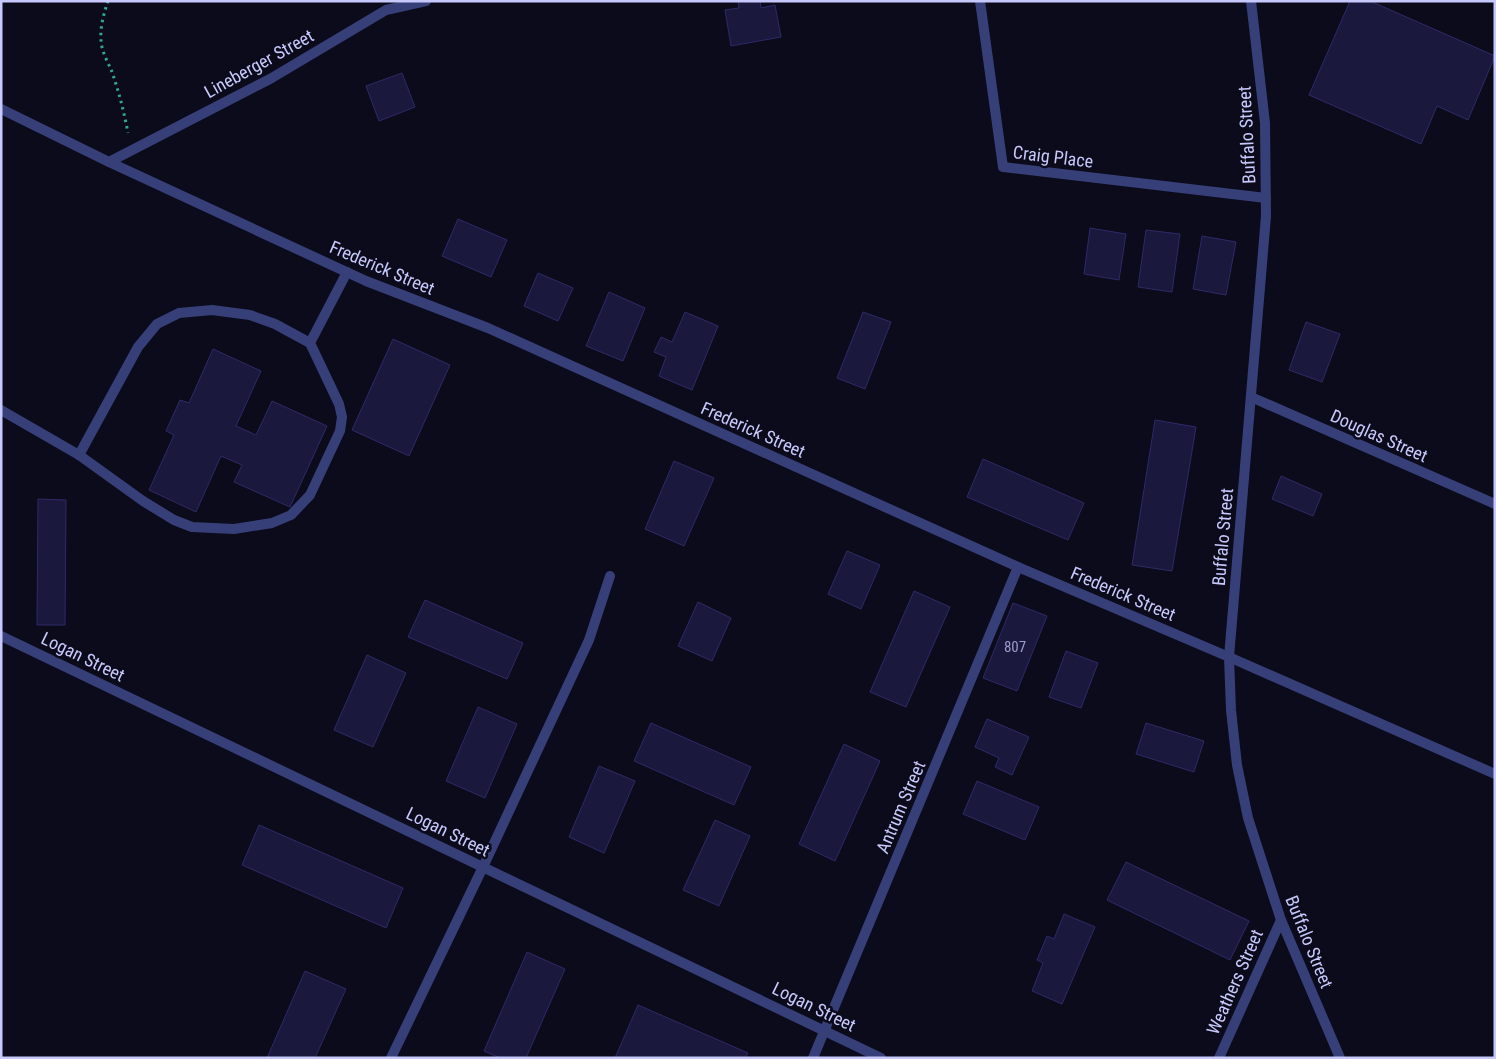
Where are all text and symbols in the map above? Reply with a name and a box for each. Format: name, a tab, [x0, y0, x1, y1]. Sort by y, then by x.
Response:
street label: Lineberger Street	[200, 25, 317, 102]
street label: Buffalo Street	[1233, 86, 1260, 185]
street label: Craig Place	[1012, 141, 1094, 172]
street label: Frederick Street	[327, 236, 438, 299]
street label: Frederick Street	[698, 397, 809, 462]
street label: Douglas Street	[1327, 405, 1431, 466]
street label: Buffalo Street	[1208, 487, 1237, 587]
street label: Frederick Street	[1068, 562, 1179, 625]
street label: Logan Street	[38, 627, 128, 686]
house number: 807	[1004, 638, 1026, 656]
street label: Antrum Street	[872, 757, 929, 856]
street label: Logan Street	[403, 802, 493, 861]
street label: Buffalo Street	[1281, 892, 1338, 991]
street label: Weathers Street	[1202, 926, 1267, 1038]
street label: Logan Street	[769, 977, 859, 1036]

